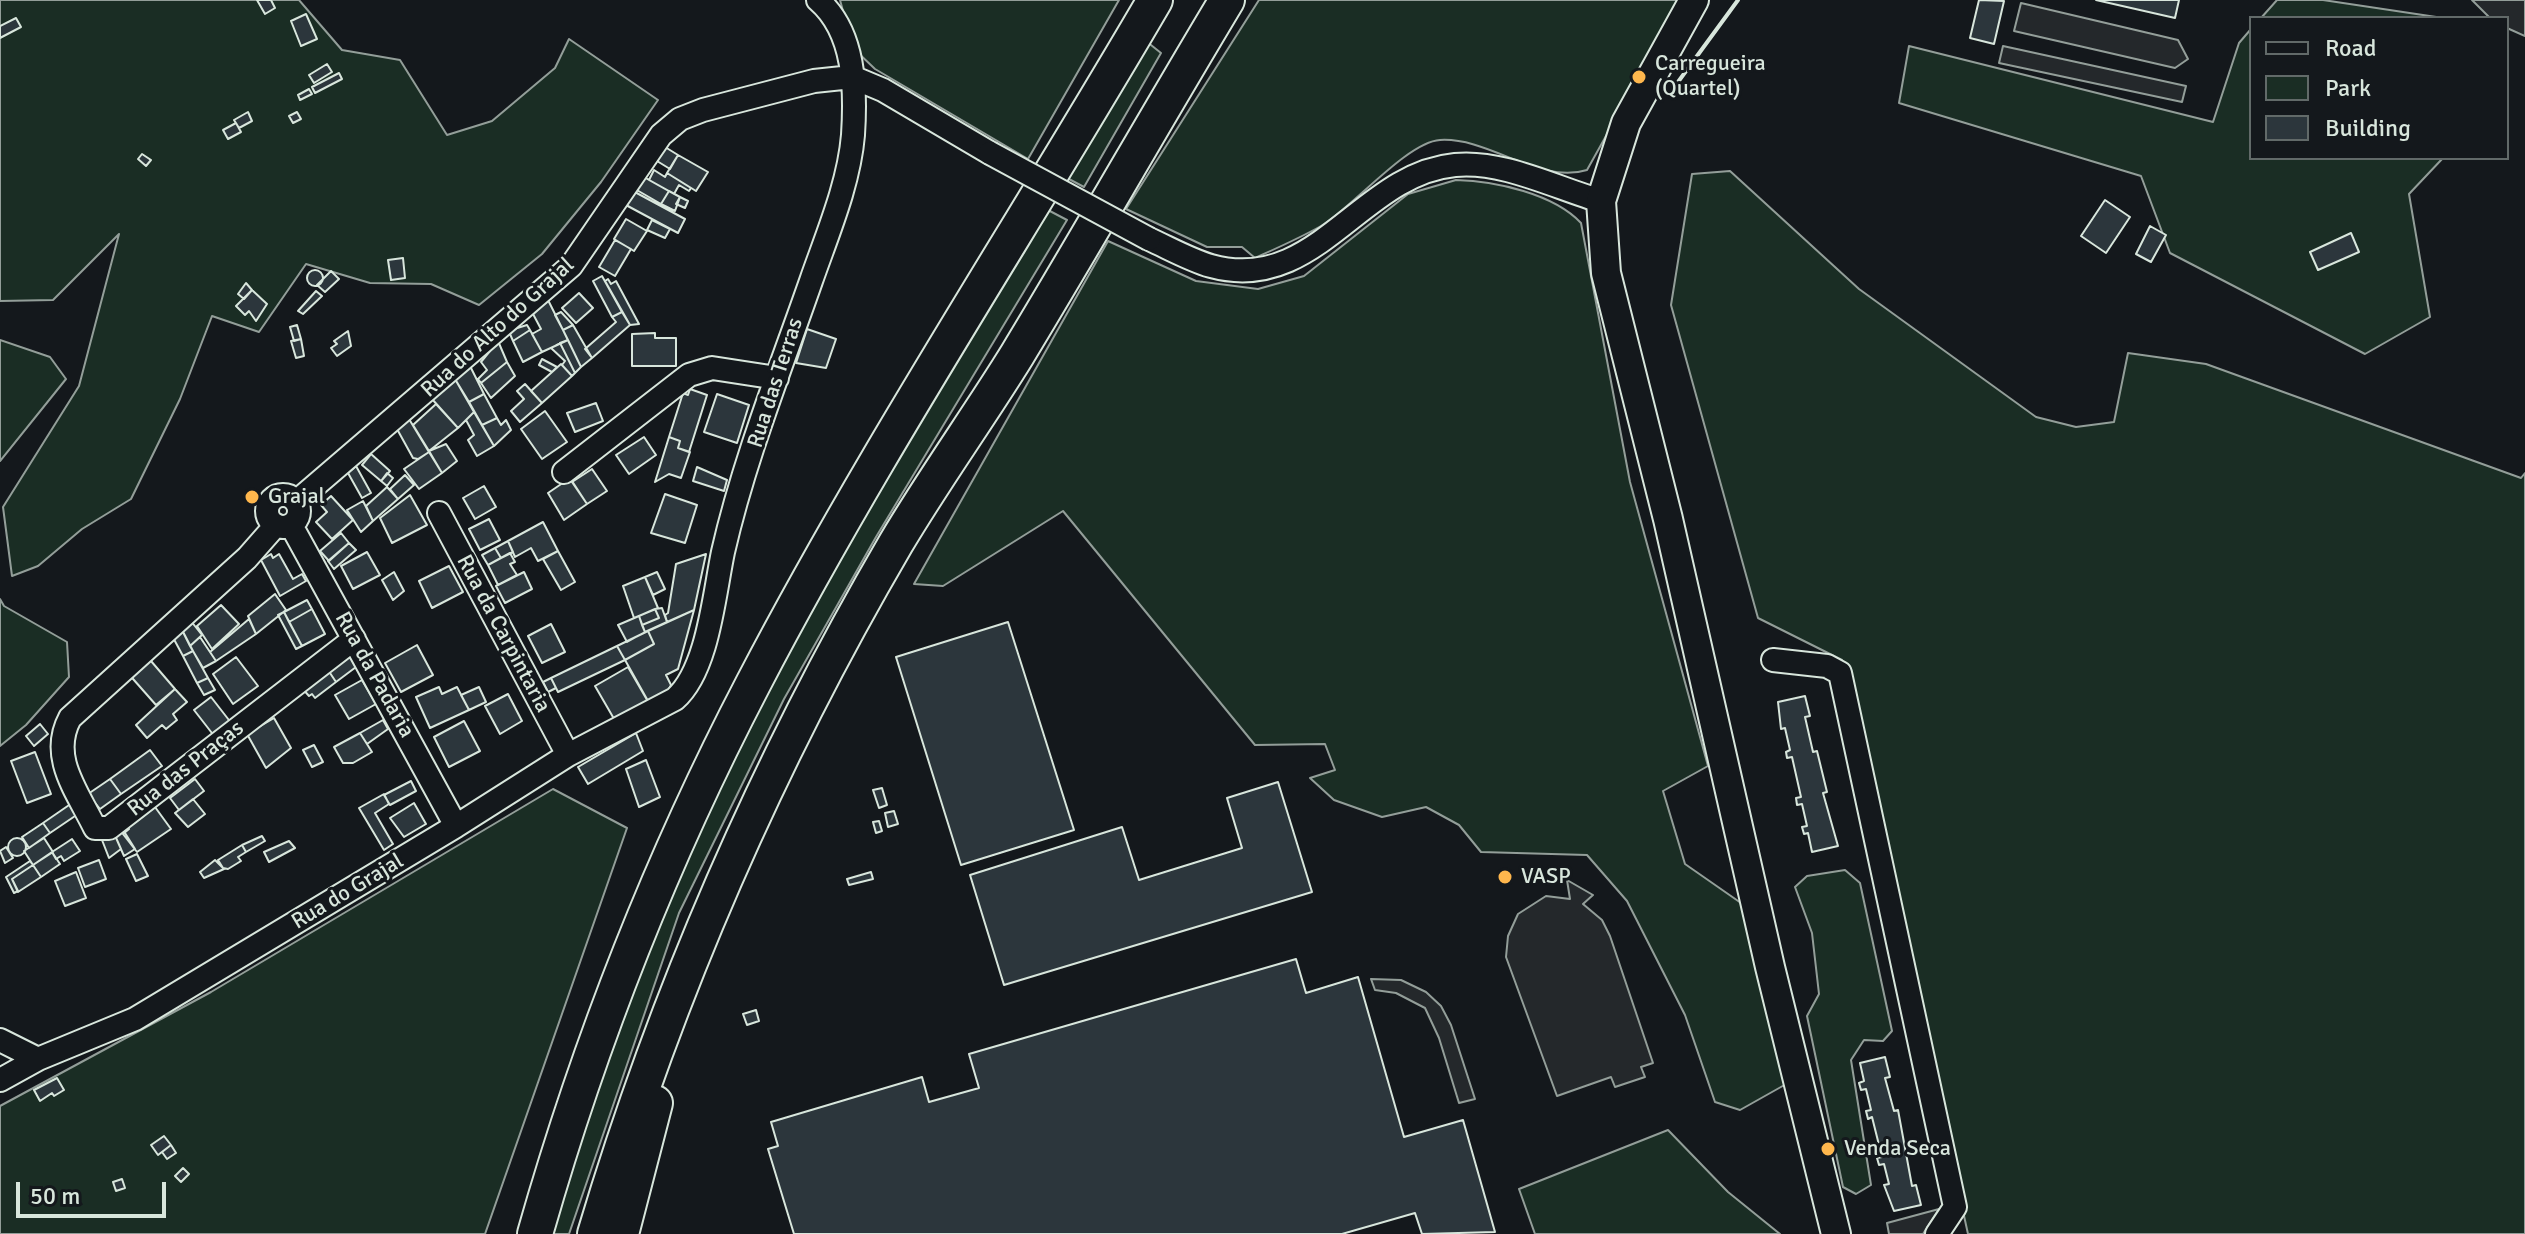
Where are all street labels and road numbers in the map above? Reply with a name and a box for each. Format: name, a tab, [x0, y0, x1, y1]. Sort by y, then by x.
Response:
street label: Rua do Alto do Grajal	[416, 252, 580, 404]
street label: Rua das Terras	[743, 315, 809, 451]
street label: Rua da Carpintaria	[450, 551, 556, 717]
street label: Rua da Padaria	[329, 607, 419, 743]
street label: Rua das Praças	[123, 715, 249, 823]
street label: Rua do Grajal	[287, 848, 409, 936]

